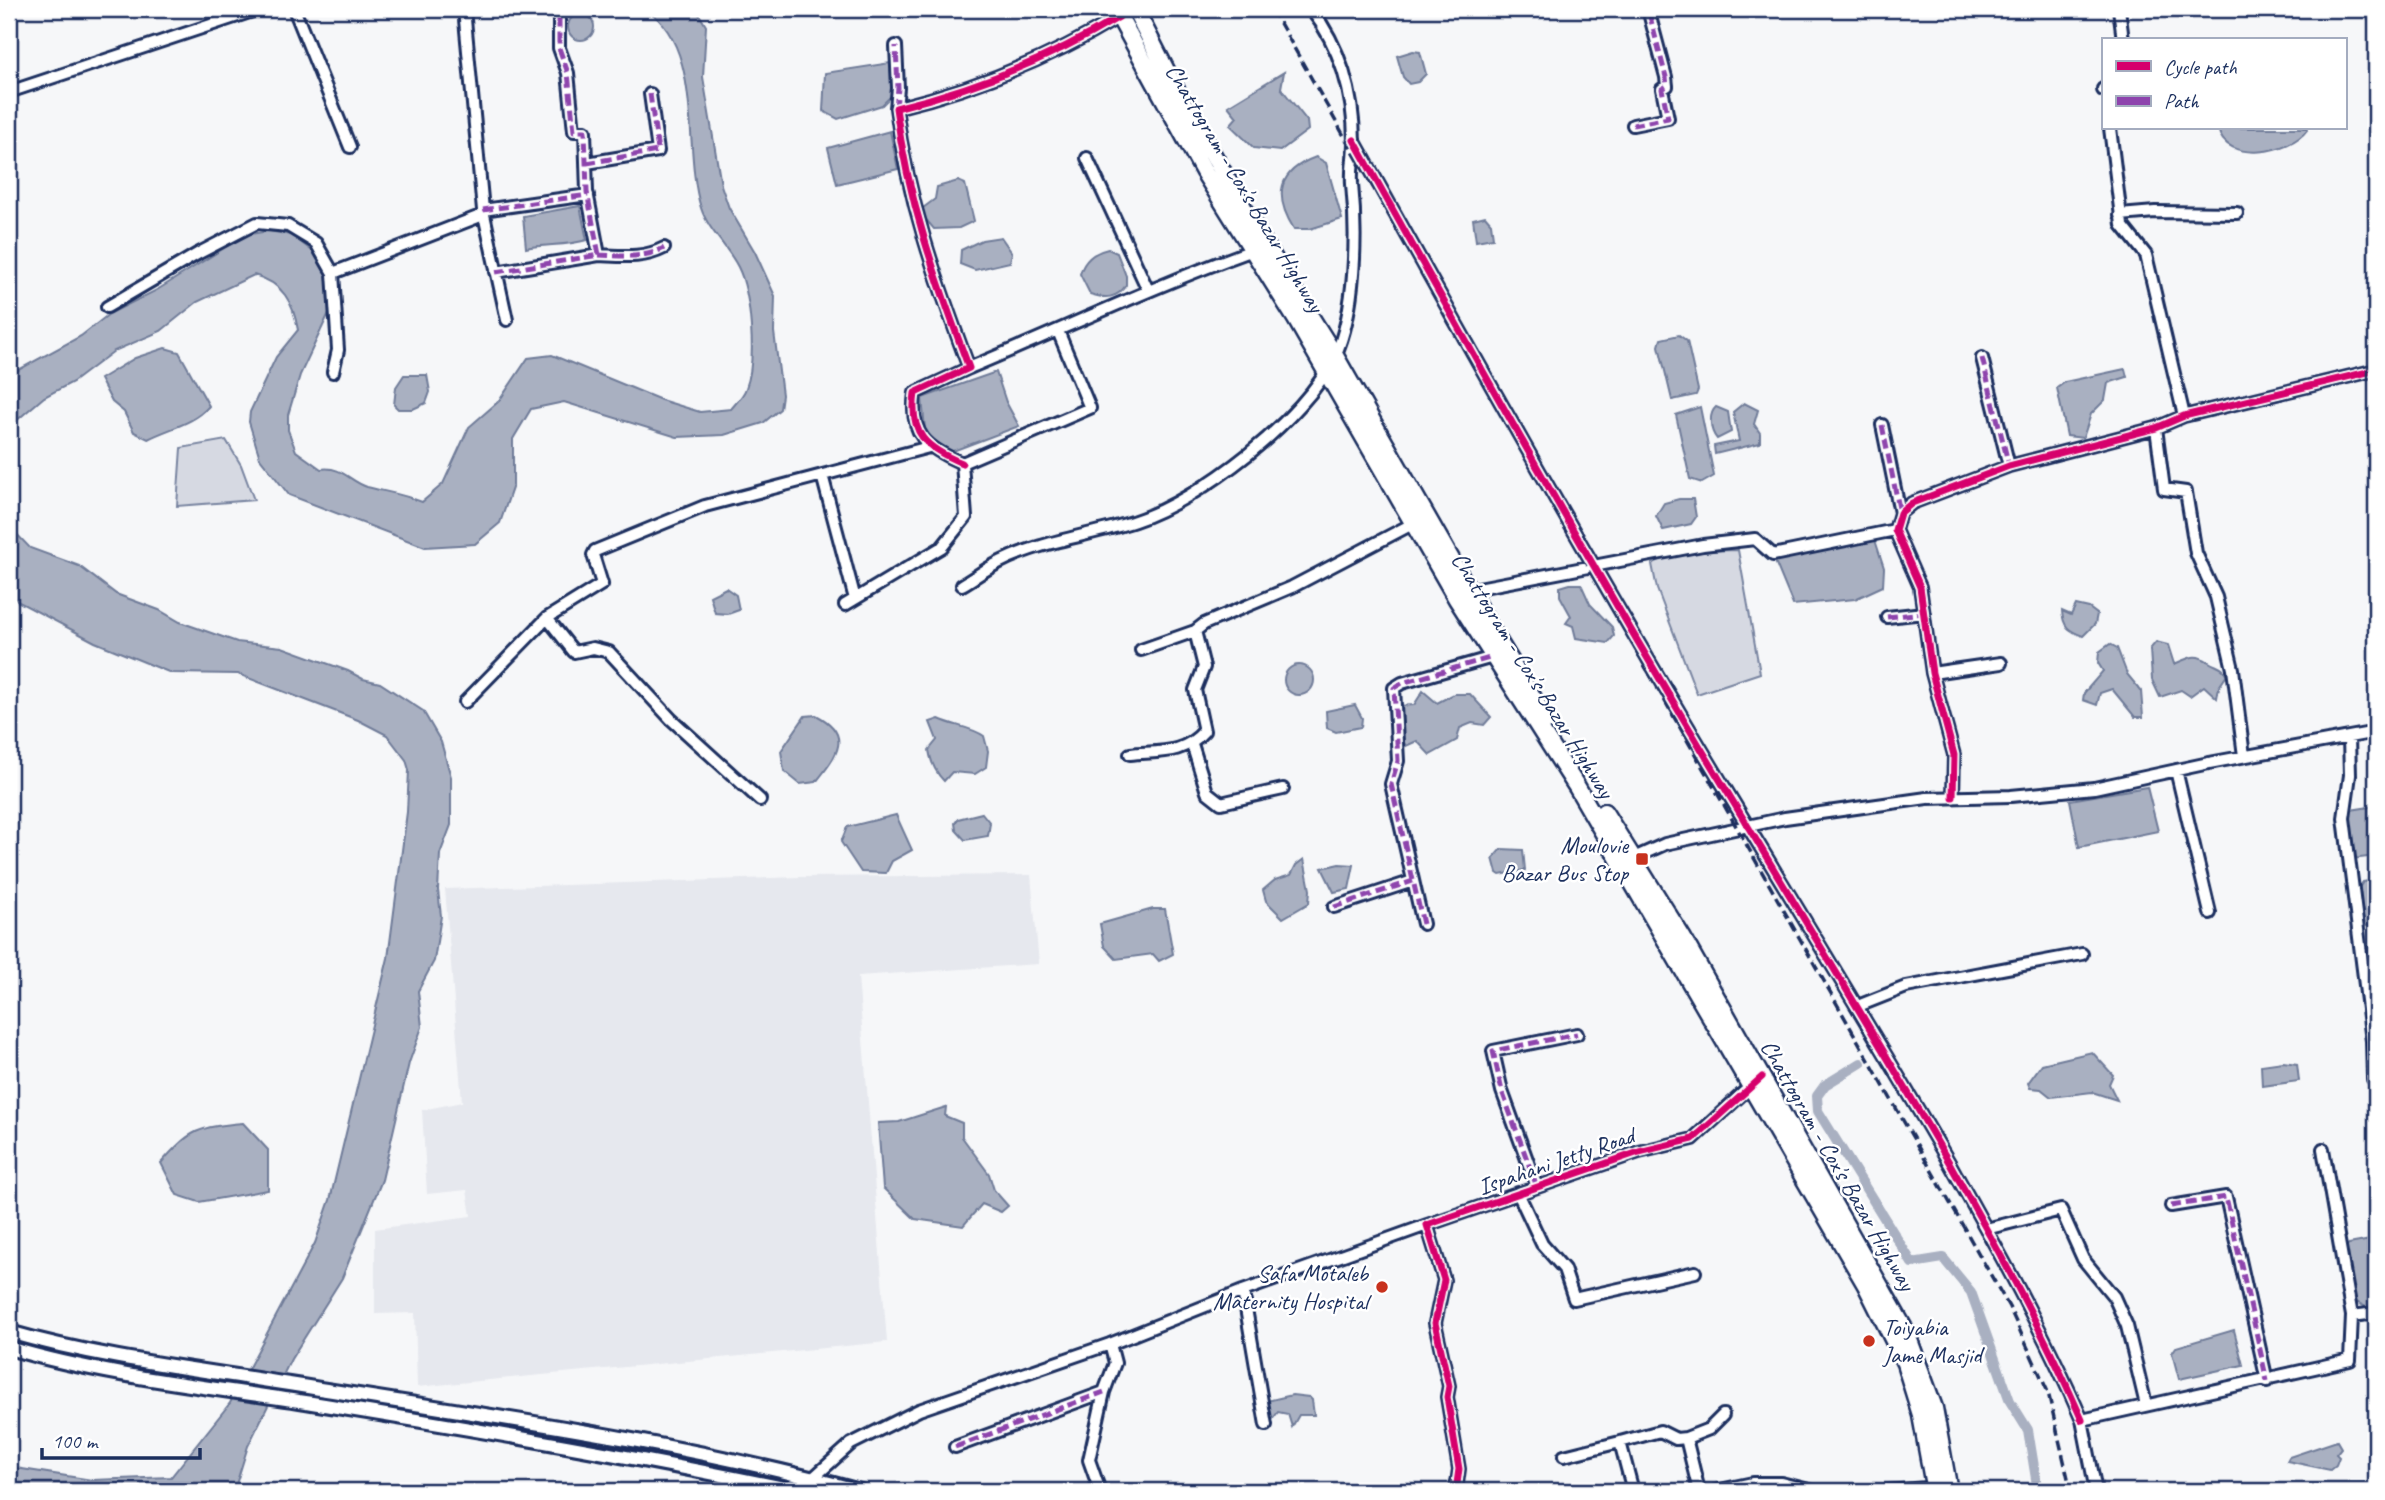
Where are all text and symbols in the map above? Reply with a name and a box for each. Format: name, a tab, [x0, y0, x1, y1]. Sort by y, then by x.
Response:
legend	[2102, 38, 2346, 130]
text: Cycle path	[2164, 54, 2237, 80]
street label: Chattogram - Cox's Bazar Highway	[1159, 58, 1332, 319]
text: Path	[2164, 88, 2200, 114]
street label: Chattogram - Cox's Bazar Highway	[1445, 546, 1622, 805]
place label: Moulovie Bazar Bus Stop	[1502, 830, 1630, 888]
marker: Moulovie Bazar Bus Stop	[1634, 851, 1650, 867]
street label: Chattogram - Cox's Bazar Highway	[1754, 1034, 1923, 1297]
street label: Ispahani Jetty Road	[1474, 1119, 1641, 1202]
place label: Safa Motaleb Maternity Hospital	[1213, 1258, 1372, 1316]
marker: Safa Motaleb Maternity Hospital	[1374, 1279, 1390, 1295]
place label: Toiyabia Jame Masjid	[1882, 1312, 1985, 1370]
marker: Toiyabia Jame Masjid	[1861, 1333, 1877, 1349]
scale bar	[42, 1416, 200, 1460]
text: 100 m	[52, 1428, 99, 1454]

